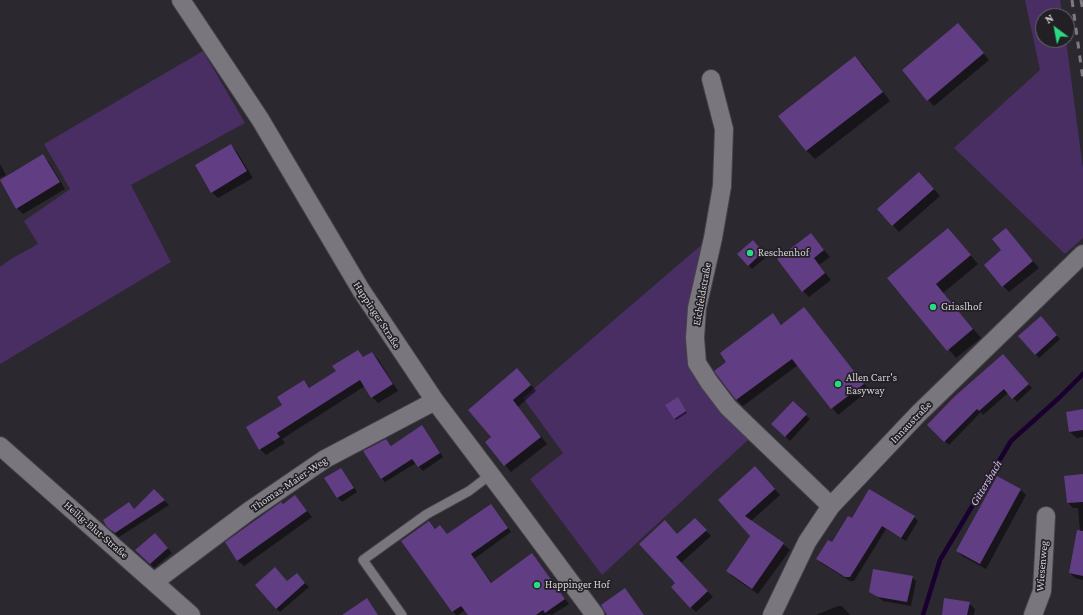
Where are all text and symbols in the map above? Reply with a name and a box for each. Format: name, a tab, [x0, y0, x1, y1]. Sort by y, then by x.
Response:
north arrow	[1035, 8, 1075, 48]
text: N	[1043, 12, 1056, 26]
place label: Reschenhof	[758, 246, 809, 260]
marker: Reschenhof	[745, 248, 755, 258]
street label: Eichfeldstraße	[690, 261, 714, 327]
street label: Happinger Straße	[350, 279, 404, 351]
place label: Griaslhof	[941, 300, 982, 314]
marker: Griaslhof	[928, 302, 938, 312]
place label: Allen Carr's Easyway	[846, 371, 897, 397]
marker: Allen Carr's Easyway	[833, 379, 843, 389]
street label: Innaustraße	[888, 398, 934, 446]
street label: Thomas-Maier-Weg	[248, 454, 330, 514]
water label: Gittersbach	[967, 457, 1005, 509]
street label: Heilig-Blut-Straße	[61, 499, 131, 561]
street label: Wiesenweg	[1033, 540, 1051, 592]
place label: Happinger Hof	[545, 578, 610, 592]
marker: Happinger Hof	[532, 580, 542, 590]

